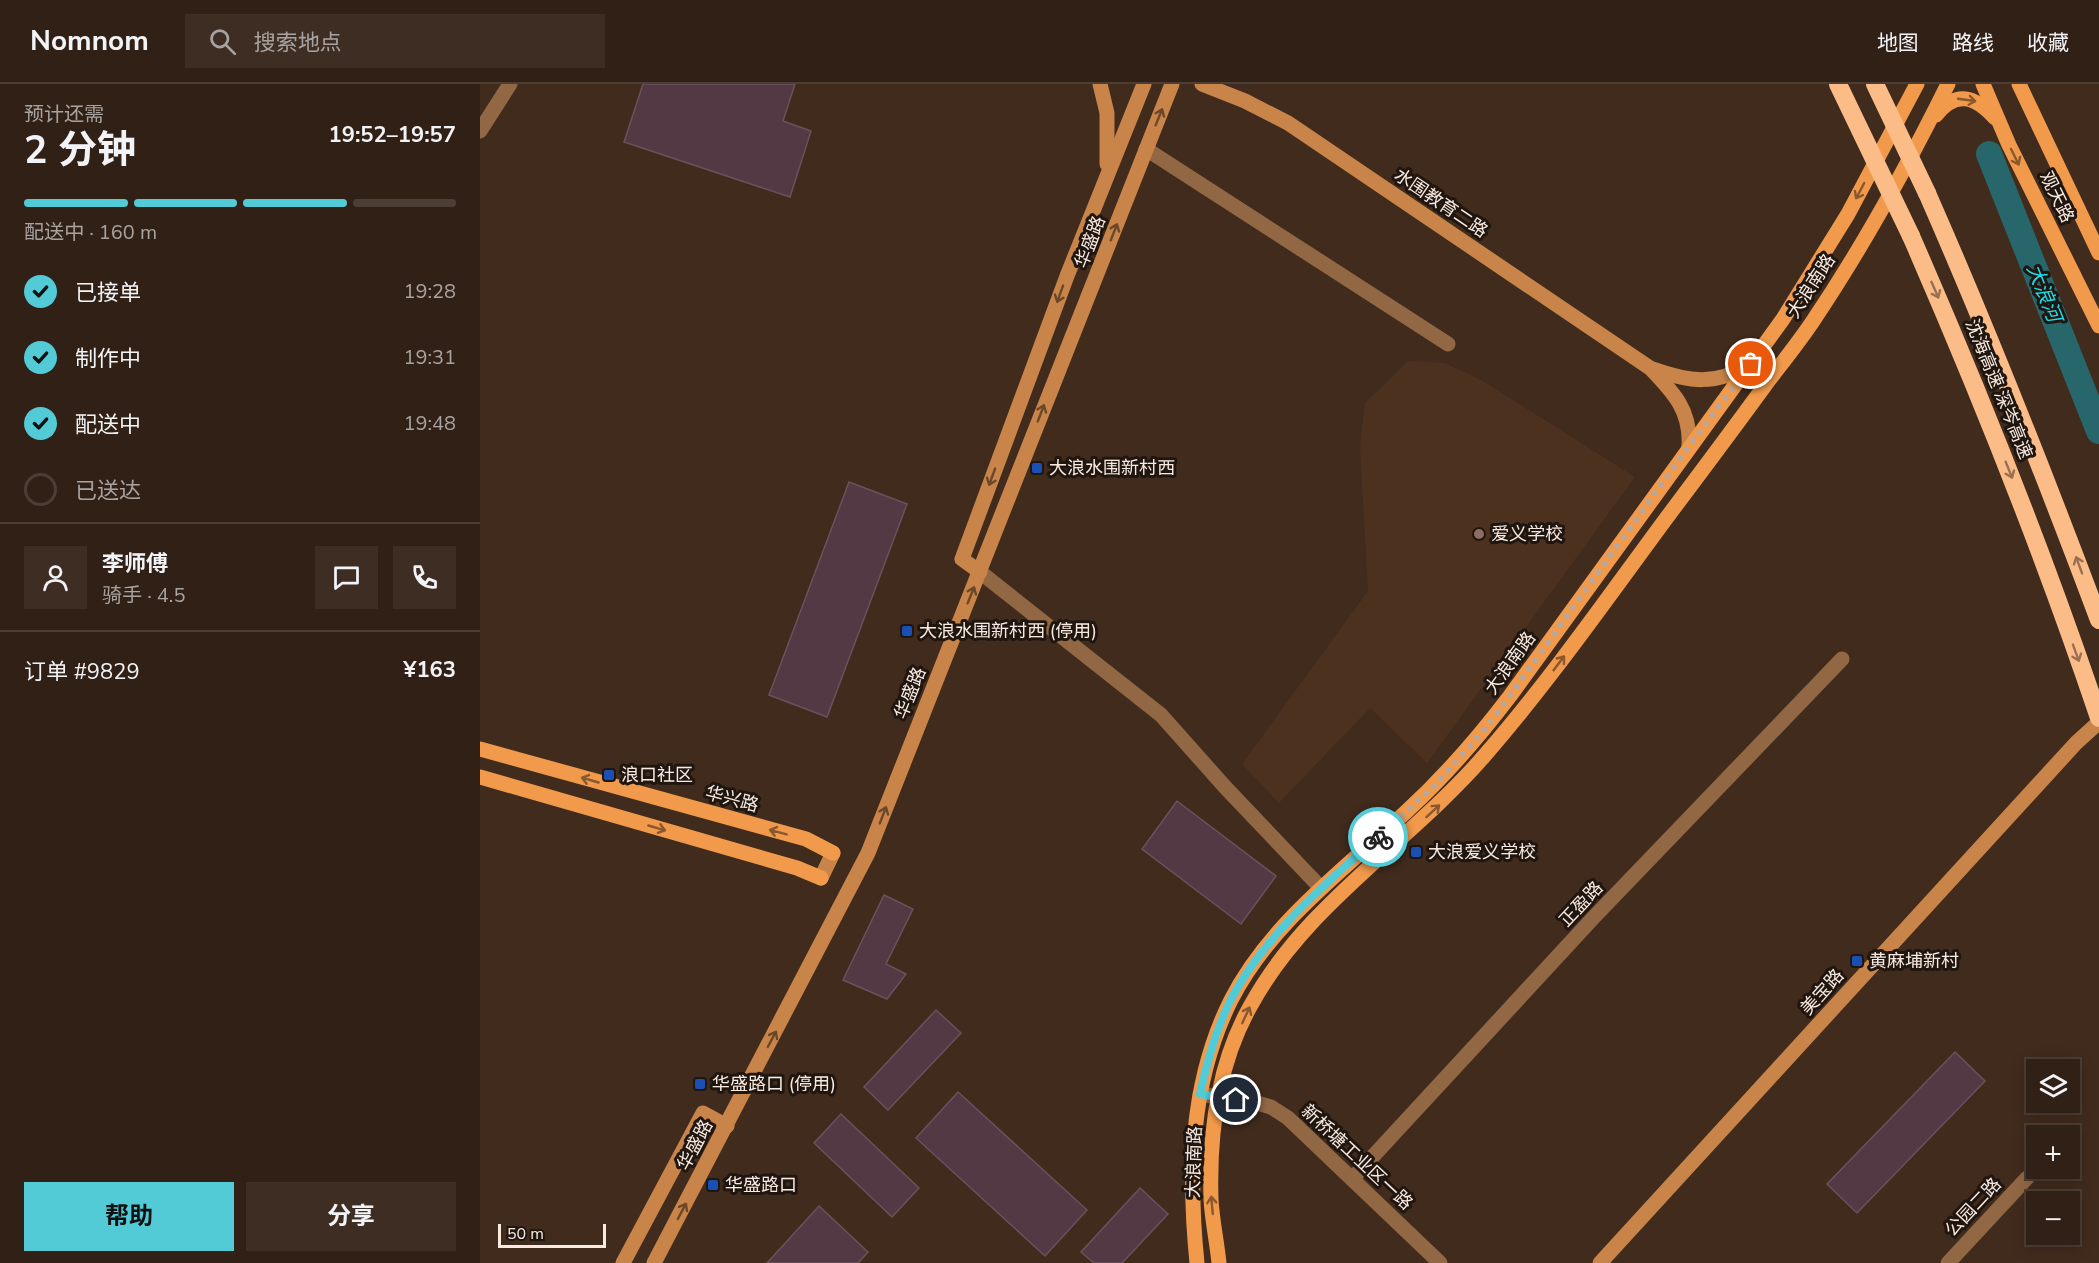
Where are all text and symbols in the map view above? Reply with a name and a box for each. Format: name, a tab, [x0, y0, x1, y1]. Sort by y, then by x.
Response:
search box	[185, 14, 605, 68]
text: Nomnom	[30, 22, 149, 60]
icon: search	[206, 25, 239, 58]
text: 搜索地点	[254, 28, 342, 58]
text: 地图	[1877, 29, 1919, 57]
text: 路线	[1952, 29, 1994, 57]
text: 收藏	[2027, 29, 2069, 57]
one-way arrow	[1957, 95, 1976, 106]
text: 预计还需	[24, 101, 104, 128]
one-way arrow	[1154, 108, 1165, 126]
text: 19:52–19:57	[328, 120, 456, 150]
text: 2 分钟	[24, 124, 136, 177]
one-way arrow	[2009, 148, 2021, 166]
street label: 水围教育二路	[1390, 163, 1492, 243]
street label: 观天路	[2034, 167, 2080, 227]
one-way arrow	[1854, 182, 1866, 200]
street label: 华盛路	[1069, 212, 1111, 272]
text: 配送中 · 160 m	[24, 219, 157, 246]
one-way arrow	[1109, 224, 1120, 242]
street label: 大浪南路	[1781, 249, 1841, 323]
water label: 大浪河	[2020, 260, 2069, 330]
icon: check	[24, 275, 57, 308]
text: 已接单	[75, 278, 141, 308]
text: 19:28	[403, 278, 456, 305]
one-way arrow	[1930, 280, 1941, 298]
one-way arrow	[1053, 285, 1064, 303]
street label: 沈海高速 深岑高速	[1960, 316, 2038, 462]
pin	[1725, 338, 1776, 389]
icon: check	[24, 341, 57, 374]
text: 制作中	[75, 344, 141, 374]
text: 19:31	[403, 344, 456, 371]
icon: bag	[1734, 347, 1767, 380]
one-way arrow	[1037, 404, 1048, 423]
icon: check	[24, 407, 57, 440]
text: 配送中	[75, 410, 141, 440]
text: 19:48	[403, 410, 456, 437]
place label: 大浪水围新村西	[1049, 456, 1175, 480]
one-way arrow	[2004, 460, 2015, 479]
marker: 大浪水围新村西	[1030, 461, 1044, 475]
one-way arrow	[986, 467, 997, 486]
text: 已送达	[75, 476, 141, 506]
place label: 爱义学校	[1491, 522, 1563, 546]
marker: 爱义学校	[1472, 527, 1486, 541]
button: person	[24, 546, 87, 609]
button: chat	[315, 546, 378, 609]
button: phone	[393, 546, 456, 609]
text: 李师傅	[102, 549, 168, 579]
one-way arrow	[2072, 556, 2083, 575]
text: 骑手 · 4.5	[102, 582, 185, 609]
one-way arrow	[966, 586, 977, 605]
place label: 大浪水围新村西 (停用)	[919, 619, 1097, 643]
marker: 大浪水围新村西 (停用)	[900, 624, 914, 638]
street label: 大浪南路	[1479, 627, 1541, 699]
one-way arrow	[2072, 643, 2083, 662]
text: ¥163	[403, 655, 456, 685]
one-way arrow	[1553, 655, 1566, 671]
text: 订单 #9829	[24, 657, 140, 687]
street label: 华盛路	[889, 663, 931, 723]
place label: 浪口社区	[621, 763, 693, 787]
marker: 浪口社区	[602, 768, 616, 782]
one-way arrow	[581, 774, 600, 785]
street label: 华兴路	[703, 780, 761, 818]
one-way arrow	[1425, 804, 1440, 818]
one-way arrow	[878, 806, 889, 825]
courier	[1348, 807, 1408, 867]
icon: bike	[1362, 821, 1395, 854]
one-way arrow	[648, 823, 667, 834]
one-way arrow	[769, 826, 788, 837]
place label: 大浪爱义学校	[1428, 840, 1536, 864]
marker: 大浪爱义学校	[1409, 845, 1423, 859]
street label: 正盈路	[1554, 876, 1608, 932]
place label: 黄麻埔新村	[1869, 949, 1959, 973]
marker: 黄麻埔新村	[1850, 954, 1864, 968]
street label: 美宝路	[1795, 964, 1849, 1020]
one-way arrow	[1240, 1007, 1252, 1025]
one-way arrow	[767, 1030, 779, 1048]
map controls	[2026, 1059, 2080, 1245]
button: layers	[2026, 1059, 2080, 1113]
place label: 华盛路口 (停用)	[712, 1072, 836, 1096]
pin	[1210, 1074, 1261, 1125]
marker: 华盛路口 (停用)	[693, 1077, 707, 1091]
icon: home	[1219, 1083, 1252, 1116]
street label: 新桥塘工业区一路	[1296, 1099, 1418, 1215]
street label: 华盛路	[672, 1116, 718, 1174]
button: +	[2026, 1125, 2080, 1179]
street label: 大浪南路	[1181, 1126, 1207, 1198]
street label: 公园二路	[1940, 1172, 2006, 1242]
place label: 华盛路口	[725, 1173, 797, 1197]
marker: 华盛路口	[706, 1178, 720, 1192]
button: 帮助	[24, 1182, 234, 1251]
button: 分享	[246, 1182, 456, 1251]
button: −	[2026, 1191, 2080, 1245]
one-way arrow	[1206, 1196, 1217, 1215]
one-way arrow	[677, 1203, 688, 1221]
scale bar	[498, 1221, 606, 1248]
text: 50 m	[507, 1223, 544, 1245]

